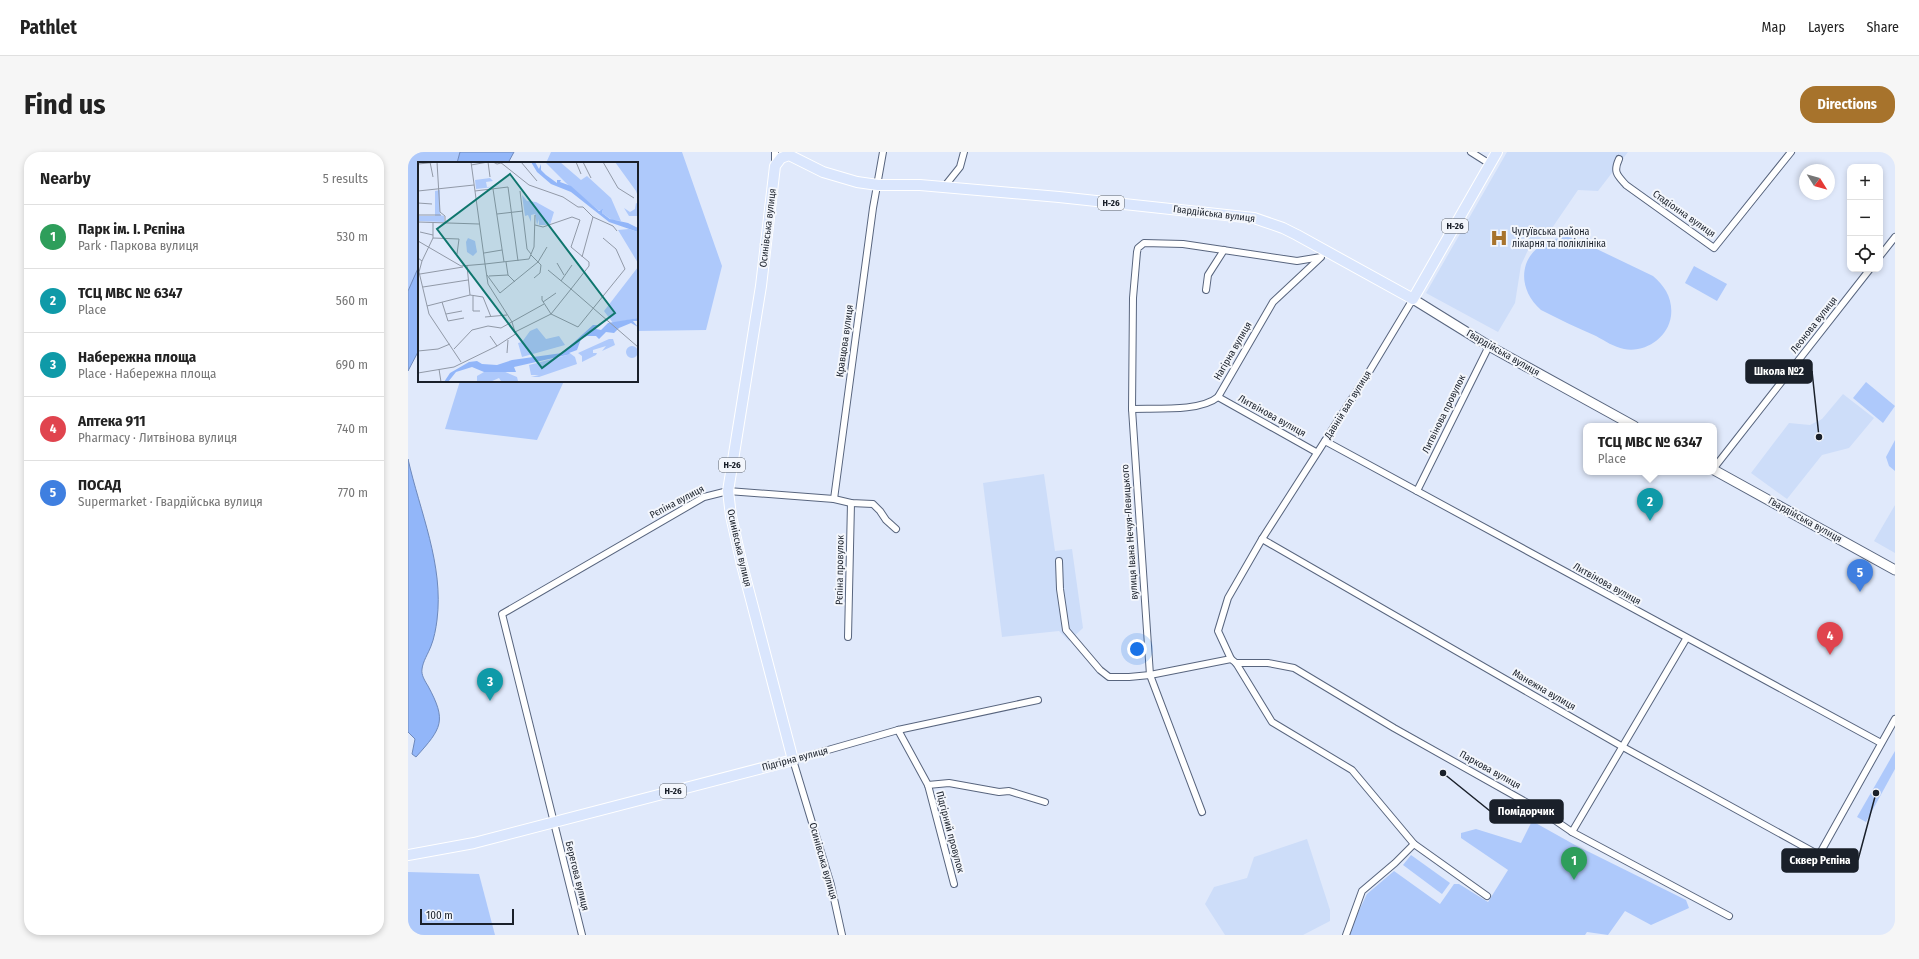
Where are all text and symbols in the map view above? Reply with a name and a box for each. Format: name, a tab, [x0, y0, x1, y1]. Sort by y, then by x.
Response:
text: Pathlet	[20, 16, 77, 39]
text: Map	[1762, 19, 1786, 36]
text: Layers	[1808, 19, 1844, 36]
text: Share	[1866, 19, 1899, 36]
button: Directions	[1800, 86, 1895, 123]
text: Find us	[24, 88, 106, 121]
inset map	[418, 162, 638, 382]
north arrow	[1799, 164, 1835, 200]
map controls	[1847, 164, 1883, 272]
button: +	[1847, 164, 1883, 200]
text: Nearby	[40, 168, 91, 189]
text: 5 results	[323, 171, 368, 186]
street label: Стадіонна вулиця	[1650, 187, 1718, 240]
street label: Осинівська вулиця	[756, 188, 779, 268]
road number: Н-26	[1098, 196, 1124, 210]
button: −	[1847, 200, 1883, 236]
street label: Гвардійська вулиця	[1172, 202, 1256, 225]
road number: Н-26	[1442, 219, 1468, 233]
text: Парк ім. І. Рєпіна	[78, 220, 185, 238]
place label: Чугуївська района лікарня та поліклініка	[1512, 226, 1606, 250]
hospital icon: Чугуївська района лікарня та поліклініка	[1489, 228, 1509, 248]
text: 1	[50, 229, 56, 244]
text: 530 m	[336, 229, 368, 244]
button: locate	[1847, 236, 1883, 272]
text: Park · Паркова вулиця	[78, 238, 199, 253]
text: ТСЦ МВС № 6347	[78, 284, 182, 302]
text: 2	[50, 293, 56, 308]
text: 560 m	[336, 293, 368, 308]
street label: Леонова вулиця	[1788, 294, 1840, 356]
text: Place	[78, 302, 106, 317]
street label: Кравцова вулиця	[834, 304, 856, 378]
street label: Нагірна вулиця	[1211, 319, 1255, 382]
street label: Гвардійська вулиця	[1464, 326, 1542, 379]
text: Набережна площа	[78, 348, 196, 366]
text: 3	[50, 357, 56, 372]
text: 690 m	[336, 357, 368, 372]
callout: Школа №2	[1746, 360, 1812, 383]
text: Школа №2	[1754, 365, 1804, 378]
text: Place · Набережна площа	[78, 366, 216, 381]
street label: Давній вал вулиця	[1321, 368, 1374, 442]
street label: Литвінова провулок	[1419, 372, 1468, 455]
street label: Литвінова вулиця	[1236, 392, 1308, 440]
text: Аптека 911	[78, 412, 146, 430]
text: 4	[50, 421, 56, 436]
text: 740 m	[337, 421, 368, 436]
popup	[1583, 423, 1717, 475]
text: Pharmacy · Литвінова вулиця	[78, 430, 237, 445]
text: ТСЦ МВС № 6347	[1598, 433, 1702, 451]
text: Place	[1598, 451, 1626, 466]
road number: Н-26	[719, 458, 745, 472]
street label: вулиця Івана Нечуя-Левицького	[1119, 464, 1141, 600]
text: ПОСАД	[78, 476, 121, 494]
street label: Рєпіна вулиця	[647, 482, 706, 521]
text: 5	[50, 485, 56, 500]
text: 770 m	[338, 485, 368, 500]
pin: 2	[1637, 488, 1663, 521]
text: Supermarket · Гвардійська вулиця	[78, 494, 263, 509]
street label: Гвардійська вулиця	[1766, 494, 1844, 545]
street label: Осинівська вулиця	[724, 508, 755, 588]
street label: Рєпіна провулок	[832, 535, 847, 605]
pin: 5	[1847, 559, 1873, 592]
street label: Литвінова вулиця	[1571, 560, 1643, 608]
pin: 4	[1817, 622, 1843, 655]
your location	[1127, 639, 1147, 659]
street label: Манежна вулиця	[1510, 667, 1578, 713]
pin: 3	[477, 668, 503, 701]
street label: Підгірна вулиця	[760, 743, 829, 774]
street label: Паркова вулиця	[1457, 748, 1523, 792]
road number: Н-26	[660, 784, 686, 798]
street label: Підгірний провулок	[933, 790, 968, 874]
callout: Помідорчик	[1490, 800, 1563, 823]
text: Помідорчик	[1498, 805, 1555, 818]
street label: Осинівська вулиця	[806, 821, 841, 901]
street label: Берегова вулиця	[563, 840, 591, 912]
pin: 1	[1561, 847, 1587, 880]
callout: Сквер Рєпіна	[1782, 849, 1858, 872]
text: Сквер Рєпіна	[1790, 854, 1851, 867]
scale bar	[420, 907, 514, 926]
text: 100 m	[426, 909, 453, 922]

